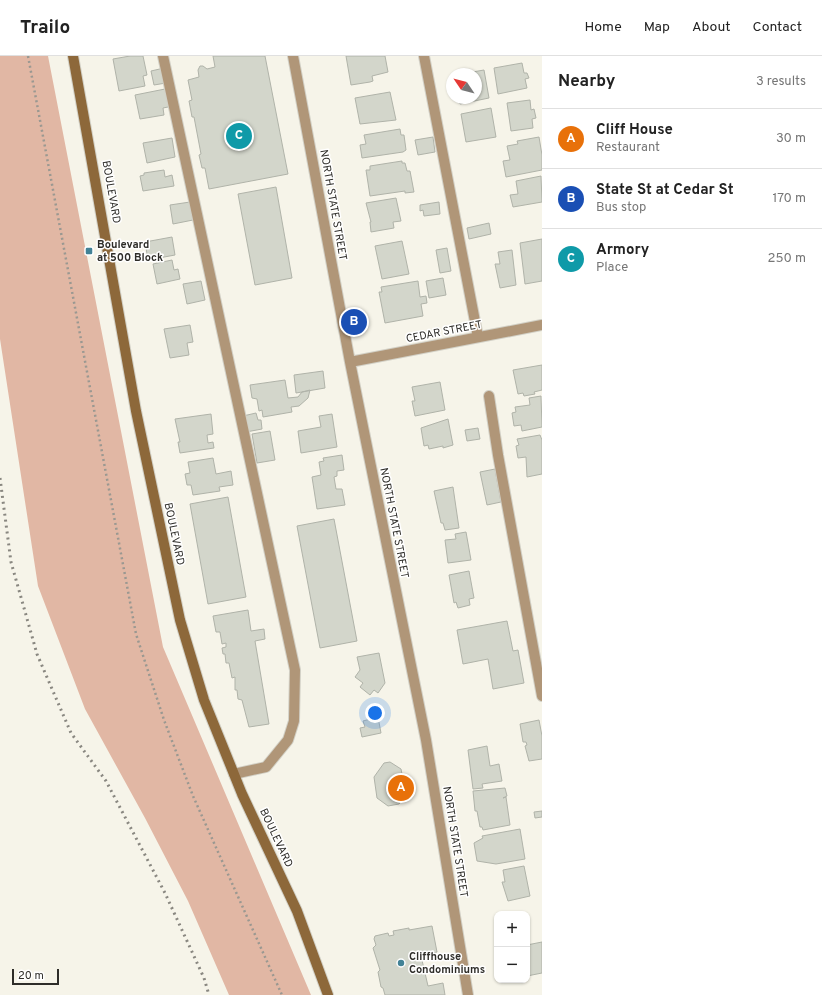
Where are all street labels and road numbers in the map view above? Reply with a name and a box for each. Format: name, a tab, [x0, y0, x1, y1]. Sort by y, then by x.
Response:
street label: NORTH STATE STREET	[316, 148, 350, 262]
street label: BOULEVARD	[99, 159, 123, 225]
street label: CEDAR STREET	[405, 318, 483, 346]
street label: NORTH STATE STREET	[376, 467, 412, 579]
street label: BOULEVARD	[161, 501, 187, 567]
street label: NORTH STATE STREET	[439, 785, 471, 899]
street label: BOULEVARD	[256, 806, 296, 870]

